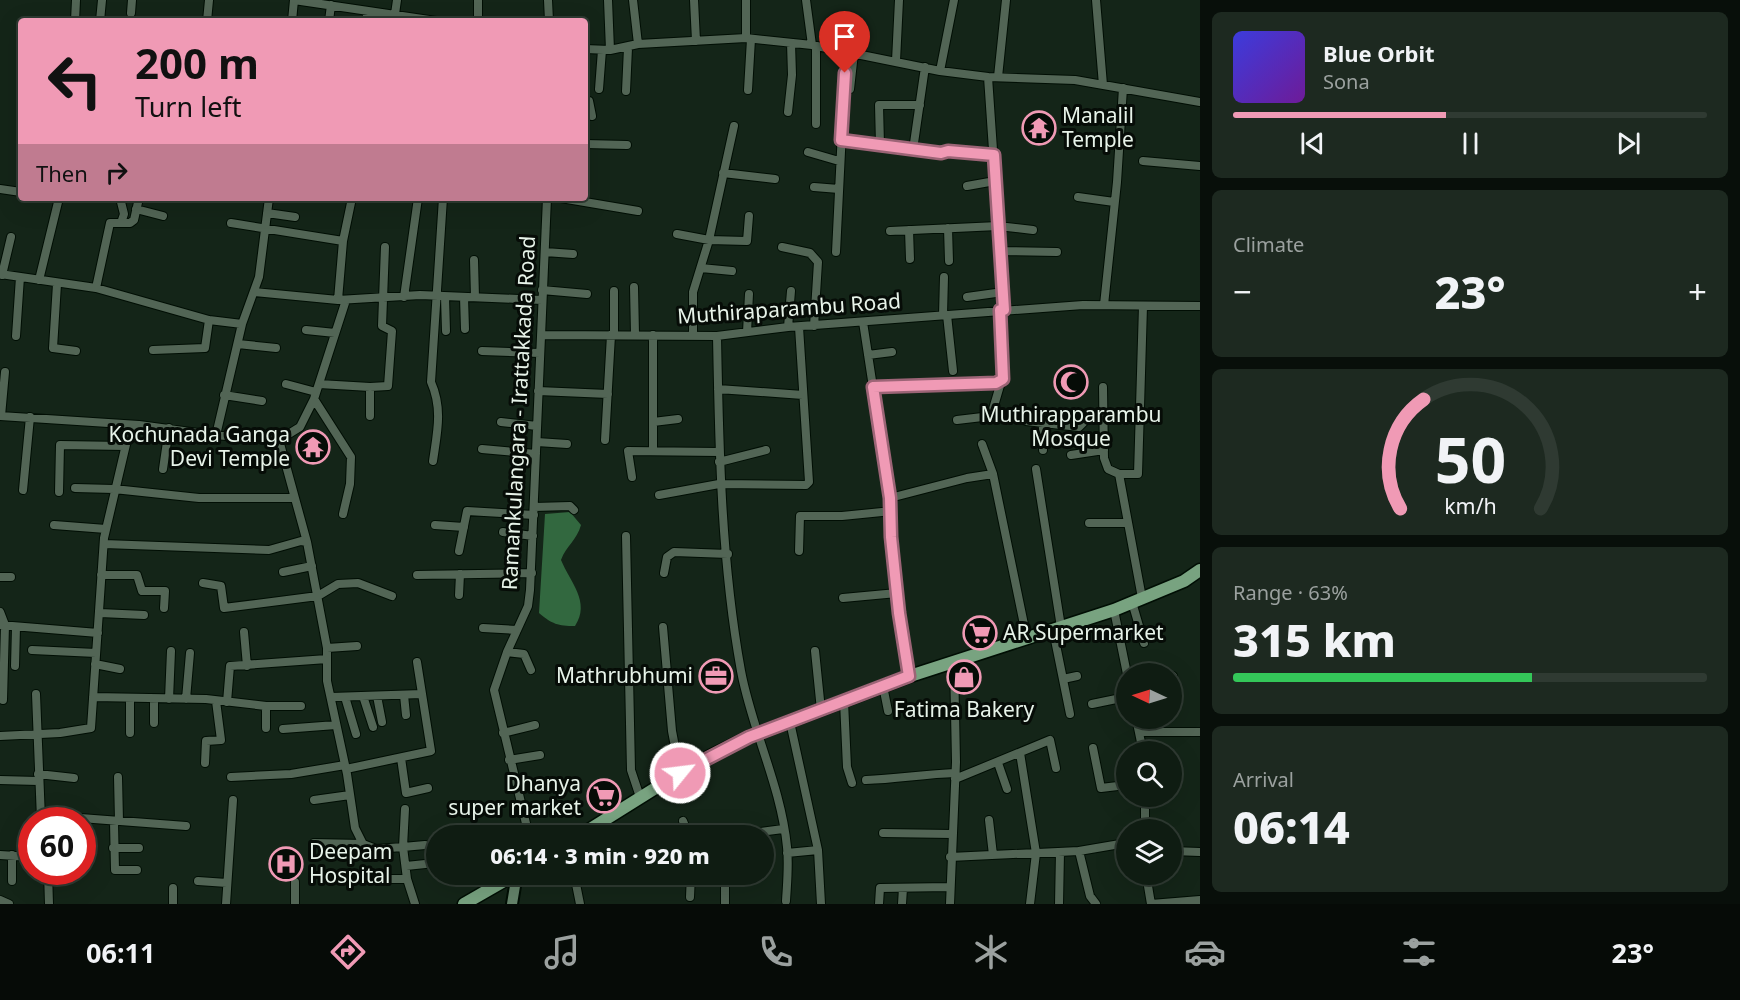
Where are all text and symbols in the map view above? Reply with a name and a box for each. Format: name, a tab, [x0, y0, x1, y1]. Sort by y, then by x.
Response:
pin	[819, 11, 870, 73]
icon: arrive	[828, 20, 861, 53]
text: 200 m	[135, 34, 259, 91]
text: Blue Orbit	[1323, 38, 1435, 68]
icon: left	[36, 42, 114, 120]
text: Sona	[1323, 68, 1370, 95]
text: Turn left	[135, 88, 241, 125]
place label: Manalil Temple	[1062, 101, 1134, 153]
temple icon: Manalil Temple	[1021, 110, 1057, 146]
icon: previous	[1296, 127, 1329, 160]
icon: pause	[1454, 127, 1487, 160]
icon: next	[1612, 127, 1645, 160]
icon: right	[100, 156, 133, 189]
text: Then	[36, 158, 88, 188]
text: Climate	[1233, 231, 1304, 258]
street label: Ramankulangara - Irattakkada Road	[495, 235, 541, 591]
text: 23°	[1434, 261, 1506, 322]
text: −	[1233, 269, 1252, 314]
text: +	[1688, 269, 1707, 314]
street label: Muthiraparambu Road	[676, 286, 902, 330]
mosque icon: Muthirapparambu Mosque	[1053, 364, 1089, 400]
place label: Muthirapparambu Mosque	[980, 400, 1162, 452]
text: 50	[1434, 416, 1506, 501]
place label: Kochunada Ganga Devi Temple	[109, 420, 290, 472]
temple icon: Kochunada Ganga Devi Temple	[295, 429, 331, 465]
text: km/h	[1444, 491, 1496, 520]
text: Range · 63%	[1233, 579, 1348, 606]
text: 315 km	[1233, 609, 1396, 670]
supermarket icon: AR Supermarket	[962, 615, 998, 651]
place label: AR Supermarket	[1003, 618, 1164, 646]
office icon: Mathrubhumi	[698, 658, 734, 694]
shop icon: Fatima Bakery	[946, 659, 982, 695]
place label: Mathrubhumi	[556, 661, 693, 689]
north arrow	[1116, 663, 1182, 729]
map controls	[1116, 663, 1182, 885]
place label: Fatima Bakery	[894, 695, 1034, 723]
position arrow	[648, 741, 712, 805]
button: search	[1116, 741, 1182, 807]
text: Arrival	[1233, 766, 1294, 793]
place label: Dhanya super market	[448, 769, 581, 821]
supermarket icon: Dhanya super market	[586, 778, 622, 814]
text: 06:14	[1233, 796, 1350, 857]
speed limit sign: 60	[18, 807, 96, 885]
button: layers	[1116, 819, 1182, 885]
place label: Deepam Hospital	[309, 837, 392, 889]
text: 06:14 · 3 min · 920 m	[490, 840, 710, 870]
hospital icon: Deepam Hospital	[268, 846, 304, 882]
icon: directions	[327, 931, 369, 973]
icon: music	[541, 931, 583, 973]
icon: phone	[755, 931, 797, 973]
icon: climate	[970, 931, 1012, 973]
icon: car	[1184, 931, 1226, 973]
icon: filters	[1398, 931, 1440, 973]
text: 06:11	[86, 934, 155, 971]
text: 23°	[1612, 934, 1654, 971]

